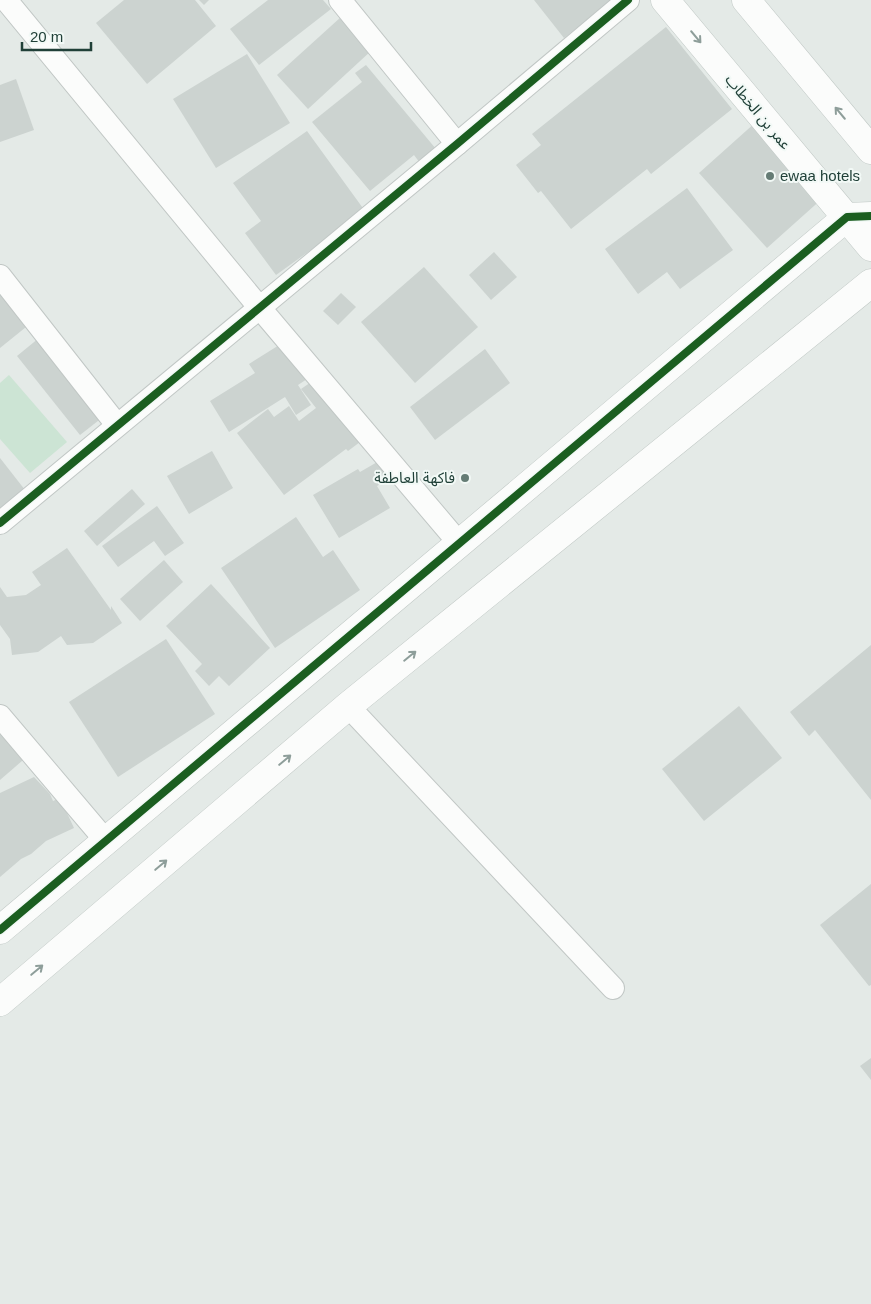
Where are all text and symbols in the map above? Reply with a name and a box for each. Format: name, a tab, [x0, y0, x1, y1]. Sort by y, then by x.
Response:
scale bar	[22, 20, 91, 52]
text: 20 m	[30, 28, 63, 45]
one-way arrow	[690, 31, 701, 44]
street label: عمر بن الخطاب	[721, 71, 795, 154]
one-way arrow	[834, 107, 845, 120]
place label: ewaa hotels	[780, 167, 860, 184]
marker: ewaa hotels	[764, 170, 776, 182]
place label: فاكهة العاطفة	[374, 469, 455, 487]
marker: فاكهة العاطفة	[459, 472, 471, 484]
one-way arrow	[403, 650, 416, 661]
one-way arrow	[278, 754, 291, 765]
one-way arrow	[154, 860, 167, 871]
one-way arrow	[30, 965, 43, 976]

